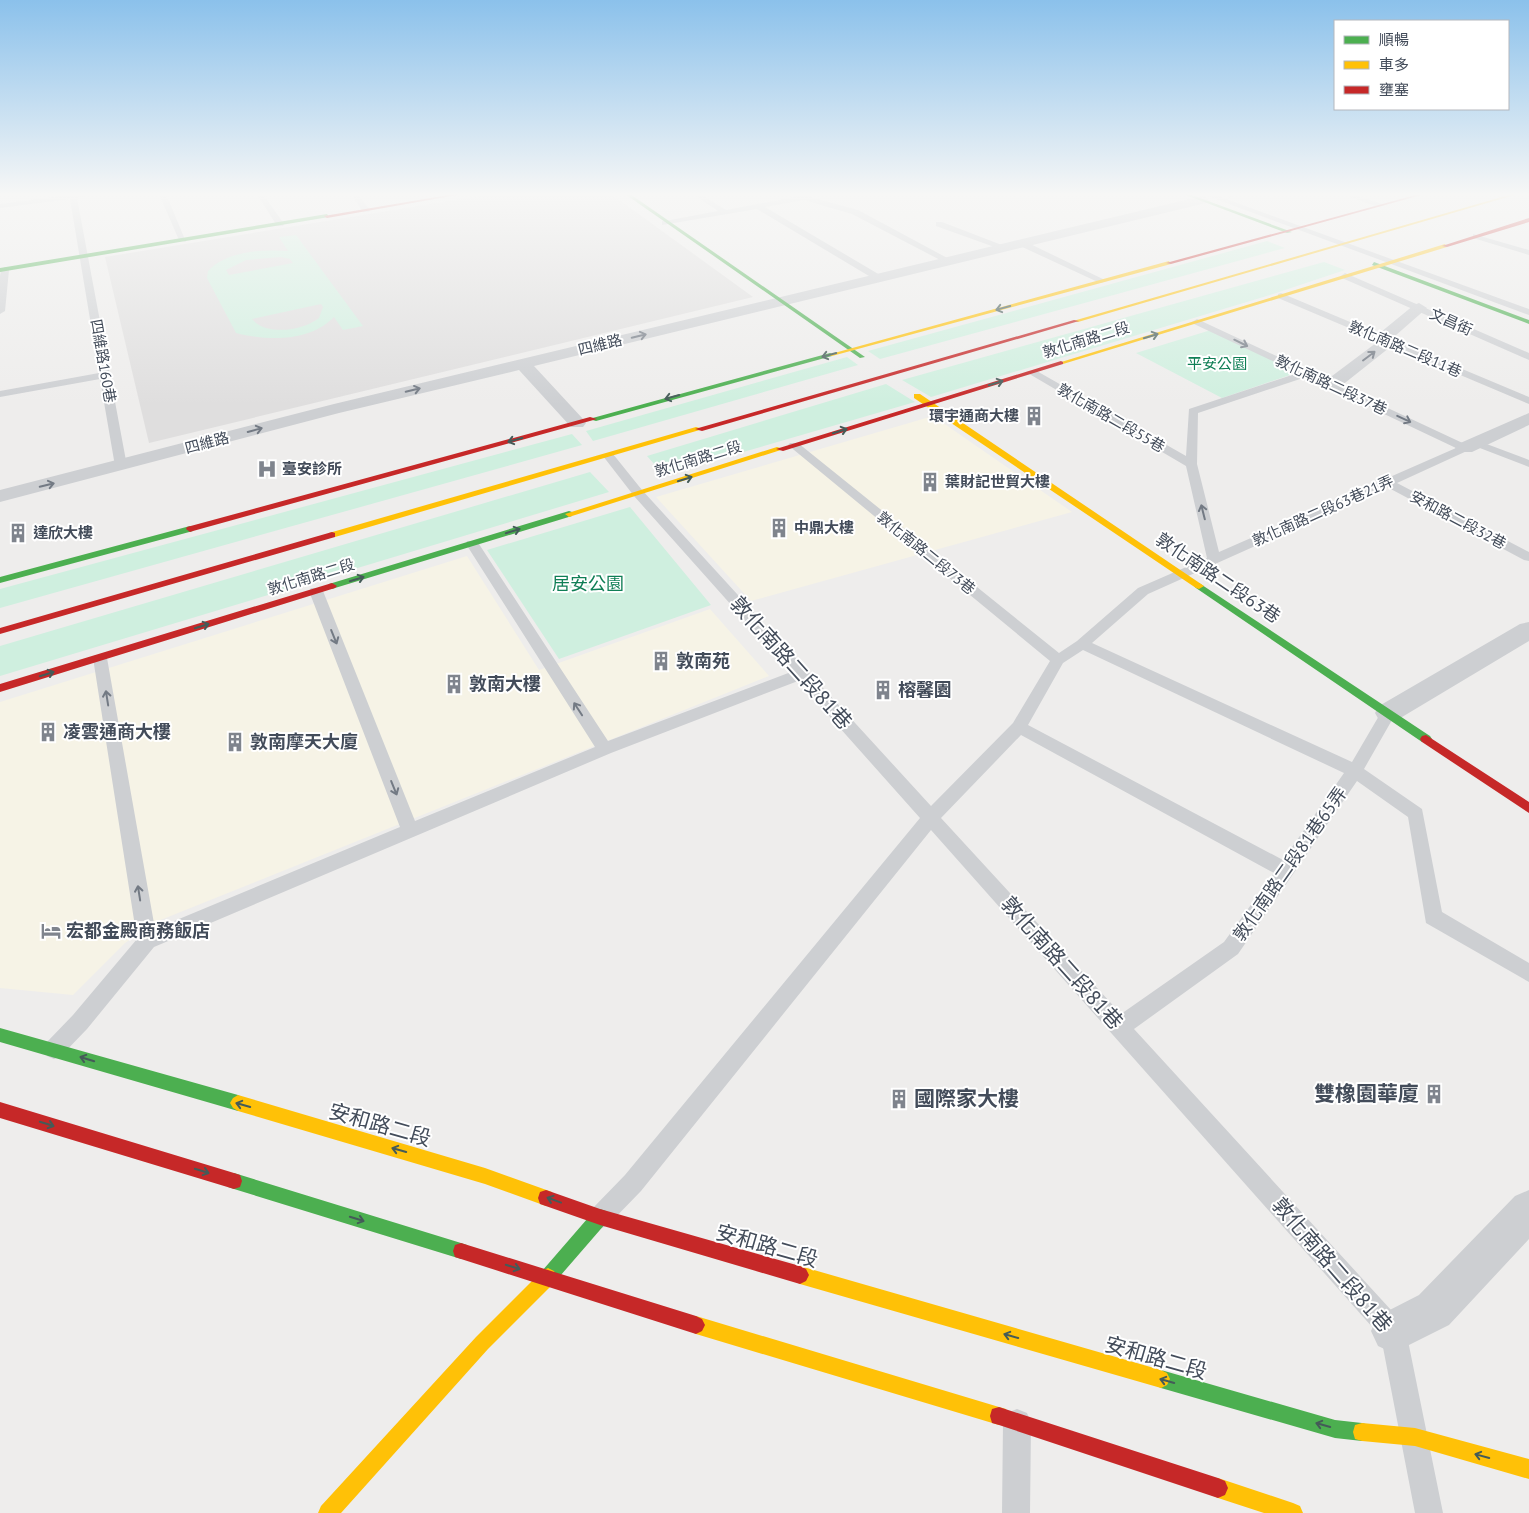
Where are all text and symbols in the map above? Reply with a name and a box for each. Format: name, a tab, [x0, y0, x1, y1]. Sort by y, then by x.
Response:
legend	[1334, 20, 1509, 110]
text: 順暢	[1379, 30, 1409, 49]
text: 車多	[1379, 55, 1409, 74]
text: 壅塞	[1379, 80, 1409, 99]
one-way arrow	[995, 304, 1011, 313]
street label: 文昌街	[1427, 304, 1476, 339]
street label: 敦化南路二段11巷	[1346, 316, 1465, 381]
street label: 敦化南路二段	[1040, 317, 1132, 362]
street label: 四維路160巷	[87, 318, 120, 404]
street label: 四維路	[576, 330, 624, 359]
one-way arrow	[1143, 330, 1159, 340]
one-way arrow	[630, 331, 646, 340]
one-way arrow	[1233, 338, 1248, 348]
street label: 敦化南路二段37巷	[1272, 350, 1390, 419]
one-way arrow	[821, 351, 837, 360]
one-way arrow	[1362, 351, 1376, 361]
park label: 平安公園	[1187, 354, 1247, 373]
one-way arrow	[987, 378, 1003, 388]
street label: 敦化南路二段55巷	[1054, 379, 1169, 456]
one-way arrow	[404, 385, 420, 394]
one-way arrow	[664, 393, 680, 403]
building icon: 環宇通商大樓	[1023, 405, 1045, 427]
place label: 環宇通商大樓	[929, 406, 1019, 425]
one-way arrow	[1396, 415, 1411, 425]
one-way arrow	[247, 425, 263, 434]
one-way arrow	[832, 425, 848, 435]
street label: 四維路	[183, 428, 231, 458]
one-way arrow	[508, 436, 524, 445]
street label: 敦化南路二段	[652, 436, 744, 481]
hospital icon: 臺安診所	[256, 458, 278, 480]
place label: 臺安診所	[282, 459, 342, 478]
building icon: 葉財記世貿大樓	[919, 471, 941, 493]
street label: 敦化南路二段63巷21弄	[1249, 471, 1396, 550]
place label: 葉財記世貿大樓	[945, 472, 1050, 491]
one-way arrow	[677, 473, 693, 483]
one-way arrow	[39, 480, 55, 489]
street label: 安和路二段32巷	[1407, 486, 1510, 553]
one-way arrow	[1198, 504, 1207, 520]
street label: 敦化南路二段73巷	[873, 507, 979, 598]
building icon: 中鼎大樓	[768, 517, 790, 539]
place label: 中鼎大樓	[794, 518, 854, 537]
building icon: 達欣大樓	[7, 522, 29, 544]
place label: 達欣大樓	[33, 523, 93, 542]
one-way arrow	[504, 526, 520, 536]
street label: 敦化南路二段63巷	[1151, 527, 1285, 628]
street label: 敦化南路二段	[265, 554, 357, 599]
park label: 居安公園	[552, 572, 624, 595]
one-way arrow	[349, 573, 365, 583]
street label: 敦化南路二段81巷	[724, 591, 858, 735]
one-way arrow	[194, 621, 210, 631]
one-way arrow	[329, 629, 339, 644]
place label: 敦南苑	[676, 649, 730, 672]
building icon: 敦南苑	[650, 650, 672, 672]
one-way arrow	[38, 668, 54, 678]
place label: 敦南大樓	[469, 672, 541, 695]
building icon: 敦南大樓	[443, 673, 465, 695]
place label: 榕馨園	[898, 678, 952, 701]
building icon: 榕馨園	[872, 679, 894, 701]
one-way arrow	[101, 690, 111, 706]
one-way arrow	[573, 702, 583, 716]
place label: 凌雲通商大樓	[63, 720, 171, 743]
building icon: 凌雲通商大樓	[37, 721, 59, 743]
place label: 敦南摩天大廈	[250, 730, 358, 753]
building icon: 敦南摩天大廈	[224, 731, 246, 753]
one-way arrow	[390, 780, 399, 795]
street label: 敦化南路二段81巷65弄	[1228, 782, 1352, 945]
one-way arrow	[134, 885, 144, 901]
street label: 敦化南路二段81巷	[995, 891, 1129, 1035]
place label: 宏都金殿商務飯店	[66, 919, 210, 942]
hotel icon: 宏都金殿商務飯店	[40, 920, 62, 942]
one-way arrow	[80, 1053, 96, 1063]
place label: 雙橡園華廈	[1314, 1080, 1419, 1107]
building icon: 雙橡園華廈	[1423, 1083, 1445, 1105]
place label: 國際家大樓	[914, 1085, 1019, 1112]
building icon: 國際家大樓	[888, 1088, 910, 1110]
street label: 安和路二段	[326, 1097, 434, 1152]
one-way arrow	[236, 1100, 252, 1109]
one-way arrow	[38, 1119, 54, 1129]
one-way arrow	[392, 1145, 408, 1155]
one-way arrow	[194, 1167, 210, 1177]
street label: 敦化南路二段81巷	[1266, 1192, 1398, 1338]
one-way arrow	[546, 1195, 562, 1204]
one-way arrow	[349, 1215, 365, 1225]
street label: 安和路二段	[713, 1218, 821, 1273]
one-way arrow	[504, 1262, 520, 1272]
one-way arrow	[1003, 1330, 1019, 1340]
street label: 安和路二段	[1102, 1330, 1210, 1385]
one-way arrow	[1159, 1375, 1175, 1385]
one-way arrow	[1315, 1420, 1331, 1430]
one-way arrow	[1474, 1451, 1490, 1460]

